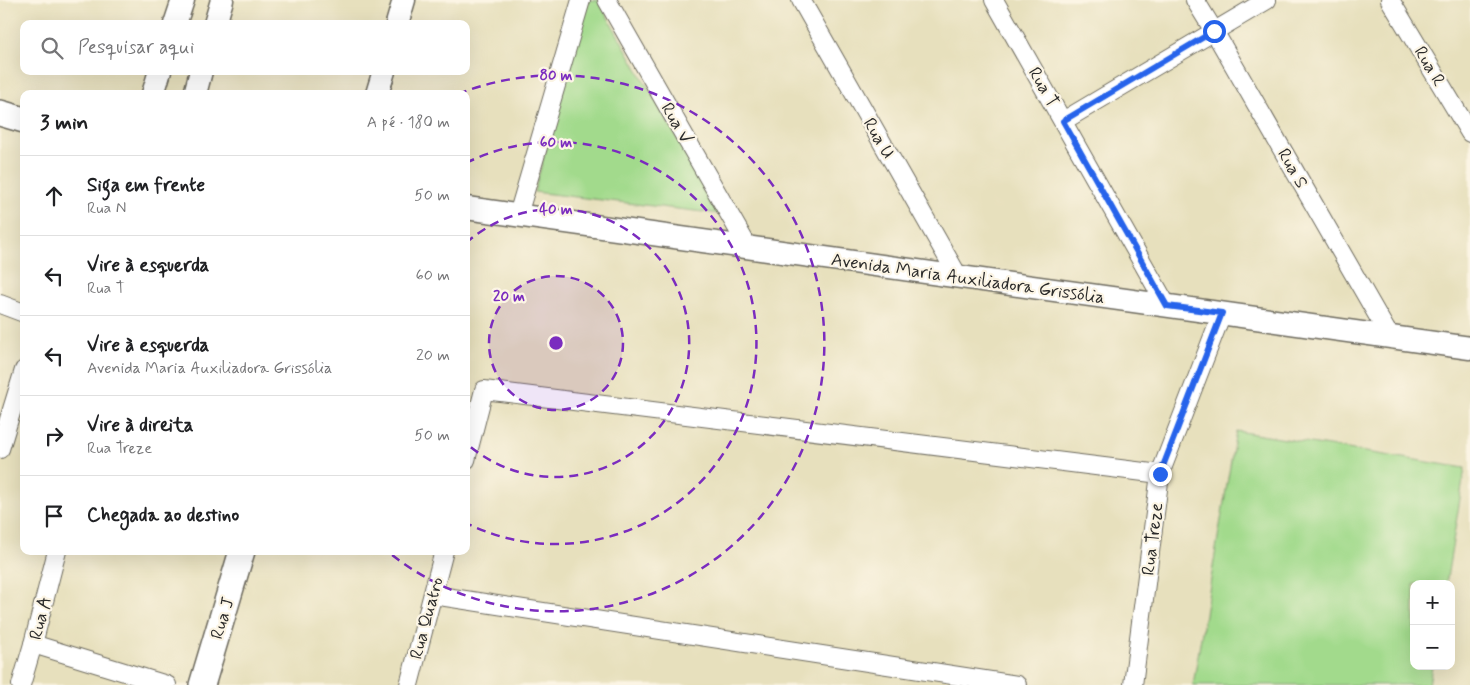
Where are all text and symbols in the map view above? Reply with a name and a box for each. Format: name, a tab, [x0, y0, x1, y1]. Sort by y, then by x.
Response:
search box	[20, 20, 470, 75]
route start	[1203, 20, 1226, 43]
icon: search	[38, 34, 66, 62]
text: Pesquisar aqui	[78, 35, 194, 60]
street label: Rua R	[1408, 42, 1450, 91]
street label: Rua T	[1022, 63, 1064, 112]
text: 80 m	[539, 66, 573, 86]
street label: Rua V	[655, 98, 698, 149]
text: 3 min	[40, 109, 88, 137]
text: A pé · 180 m	[367, 112, 450, 133]
street label: Rua U	[857, 114, 899, 163]
text: 60 m	[540, 133, 572, 153]
street label: Rua S	[1271, 144, 1313, 193]
text: Siga em frente	[87, 173, 205, 198]
icon: ahead	[40, 182, 68, 210]
text: 50 m	[414, 185, 450, 206]
text: Rua N	[87, 198, 126, 219]
text: 40 m	[539, 200, 573, 220]
street label: Avenida Maria Auxiliadora Grissólia	[830, 248, 1106, 310]
text: Vire à esquerda	[87, 253, 209, 278]
icon: left	[40, 262, 68, 290]
text: 60 m	[416, 265, 450, 286]
text: Rua T	[87, 278, 125, 299]
text: 20 m	[493, 287, 525, 307]
text: Vire à esquerda	[87, 333, 209, 358]
centre of rings	[547, 334, 565, 352]
icon: left	[40, 342, 68, 370]
text: 20 m	[416, 345, 450, 366]
text: Avenida Maria Auxiliadora Grissólia	[87, 358, 332, 379]
text: Vire à direita	[87, 413, 193, 438]
icon: right	[40, 422, 68, 450]
text: 50 m	[414, 425, 450, 446]
text: Rua Treze	[87, 438, 152, 459]
route end	[1149, 463, 1172, 486]
street label: Rua Treze	[1137, 501, 1169, 577]
icon: arrive	[40, 502, 68, 530]
text: Chegada ao destino	[87, 503, 239, 528]
street label: Rua Quatro	[404, 574, 449, 662]
map controls	[1410, 580, 1455, 670]
button: +	[1410, 580, 1455, 625]
street label: Rua A	[24, 594, 58, 642]
street label: Rua J	[205, 594, 241, 642]
button: −	[1410, 625, 1455, 670]

